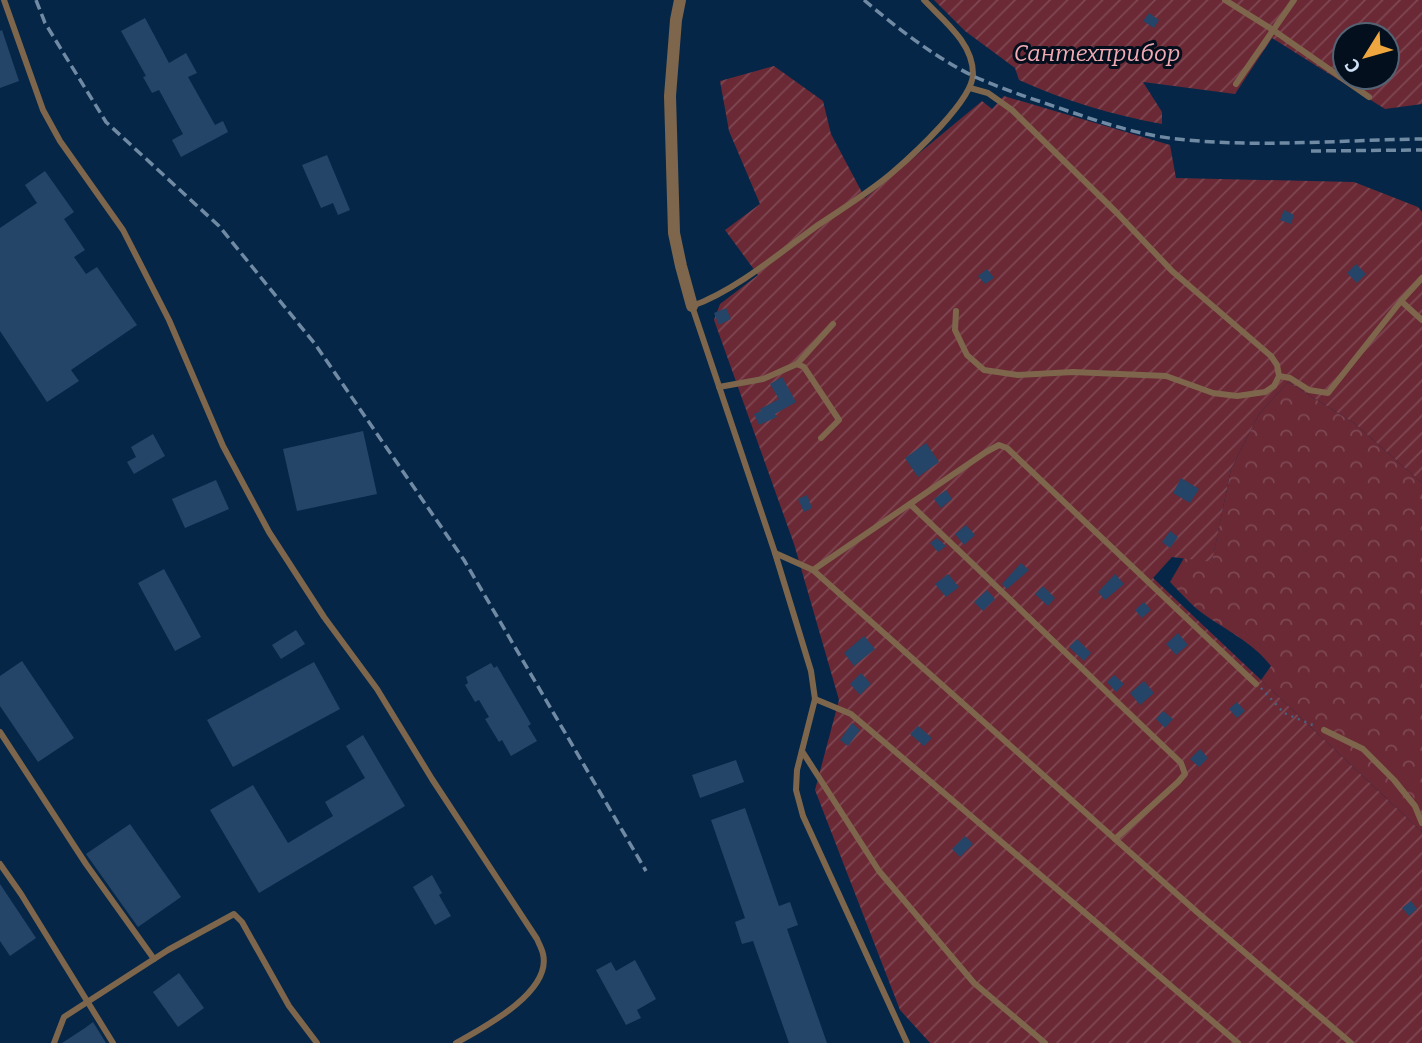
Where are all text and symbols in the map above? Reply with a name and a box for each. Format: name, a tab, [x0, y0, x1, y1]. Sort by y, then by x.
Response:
north arrow	[1331, 21, 1401, 91]
park label: Сантехприбор	[1014, 39, 1180, 67]
text: С	[1340, 54, 1366, 78]

